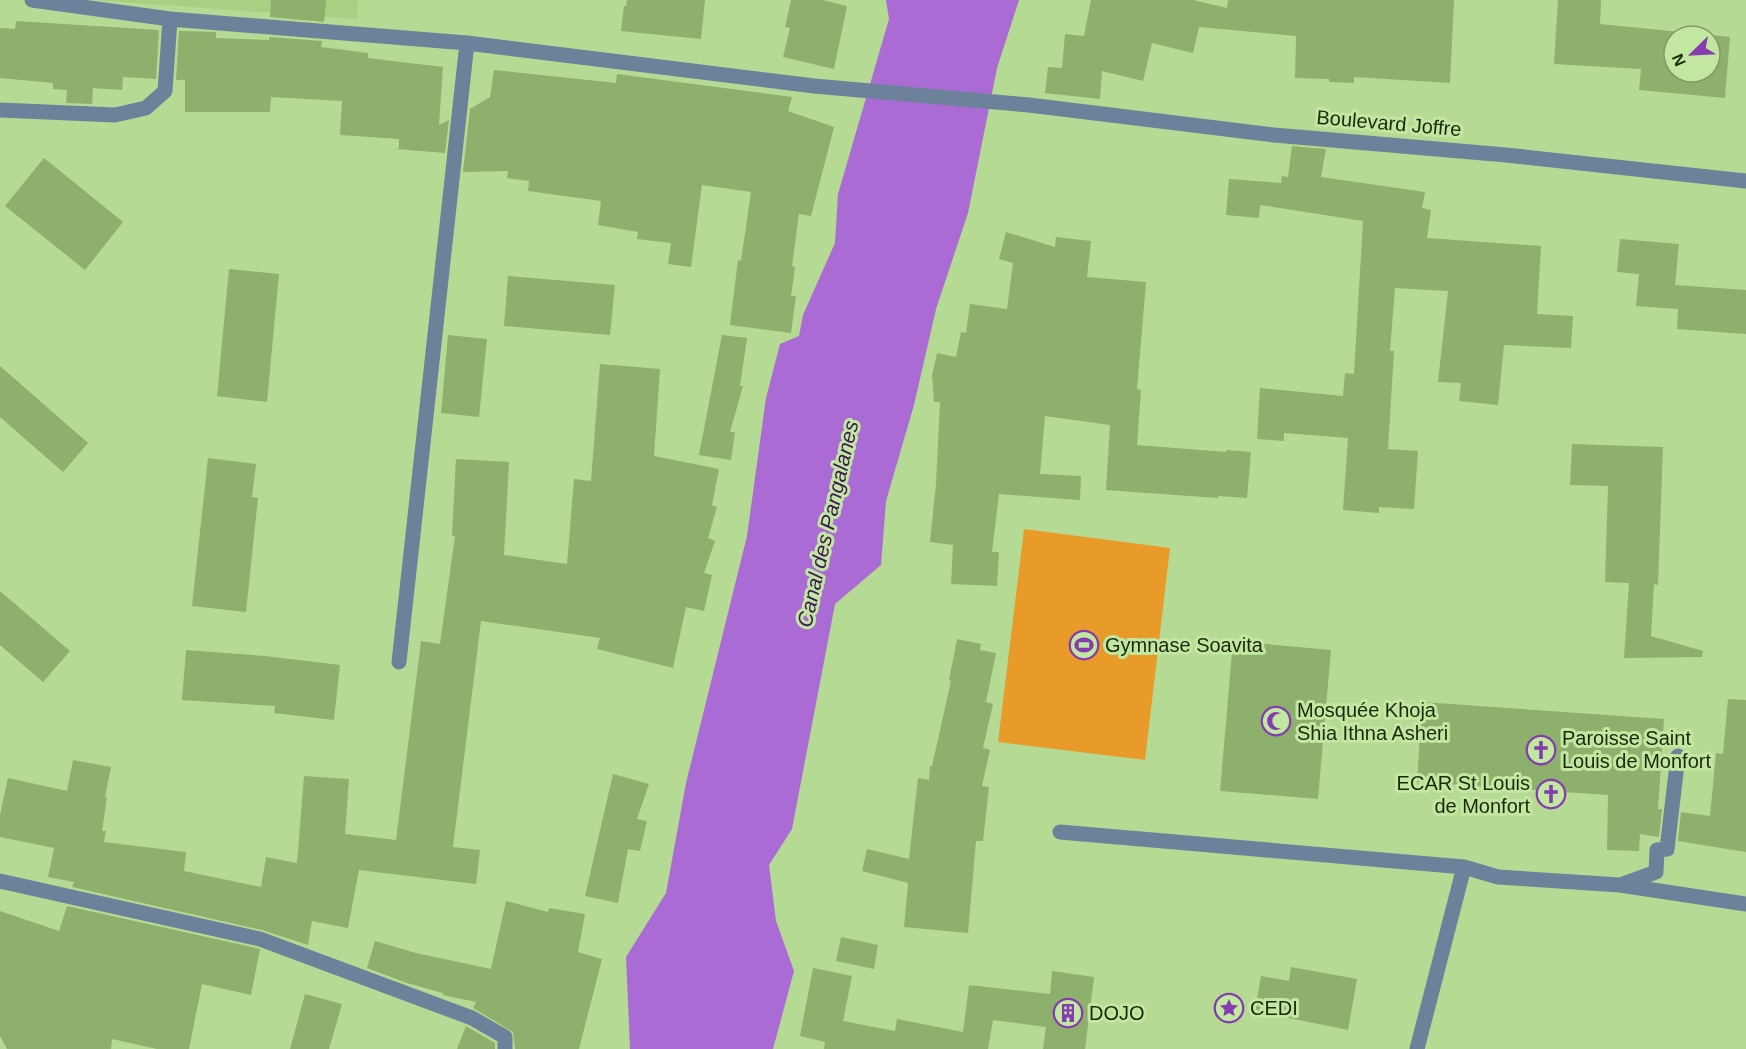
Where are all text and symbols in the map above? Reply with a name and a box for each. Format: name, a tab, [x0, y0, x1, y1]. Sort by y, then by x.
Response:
north arrow	[1662, 24, 1722, 84]
text: N	[1669, 51, 1689, 69]
street label: Boulevard Joffre	[1316, 106, 1462, 140]
water label: Canal des Pangalanes	[793, 418, 863, 629]
sports icon: Gymnase Soavita	[1068, 629, 1100, 661]
place label: Gymnase Soavita	[1105, 634, 1264, 656]
place label: Mosquée Khoja Shia Ithna Asheri	[1297, 699, 1448, 744]
mosque icon: Mosquée Khoja Shia Ithna Asheri	[1260, 705, 1292, 737]
place label: Paroisse Saint Louis de Monfort	[1562, 727, 1711, 772]
church icon: Paroisse Saint Louis de Monfort	[1525, 734, 1557, 766]
place label: ECAR St Louis de Monfort	[1397, 772, 1530, 817]
church icon: ECAR St Louis de Monfort	[1535, 778, 1567, 810]
place icon: CEDI	[1213, 992, 1245, 1024]
building icon: DOJO	[1052, 997, 1084, 1029]
place label: CEDI	[1250, 997, 1298, 1019]
place label: DOJO	[1089, 1002, 1145, 1024]

